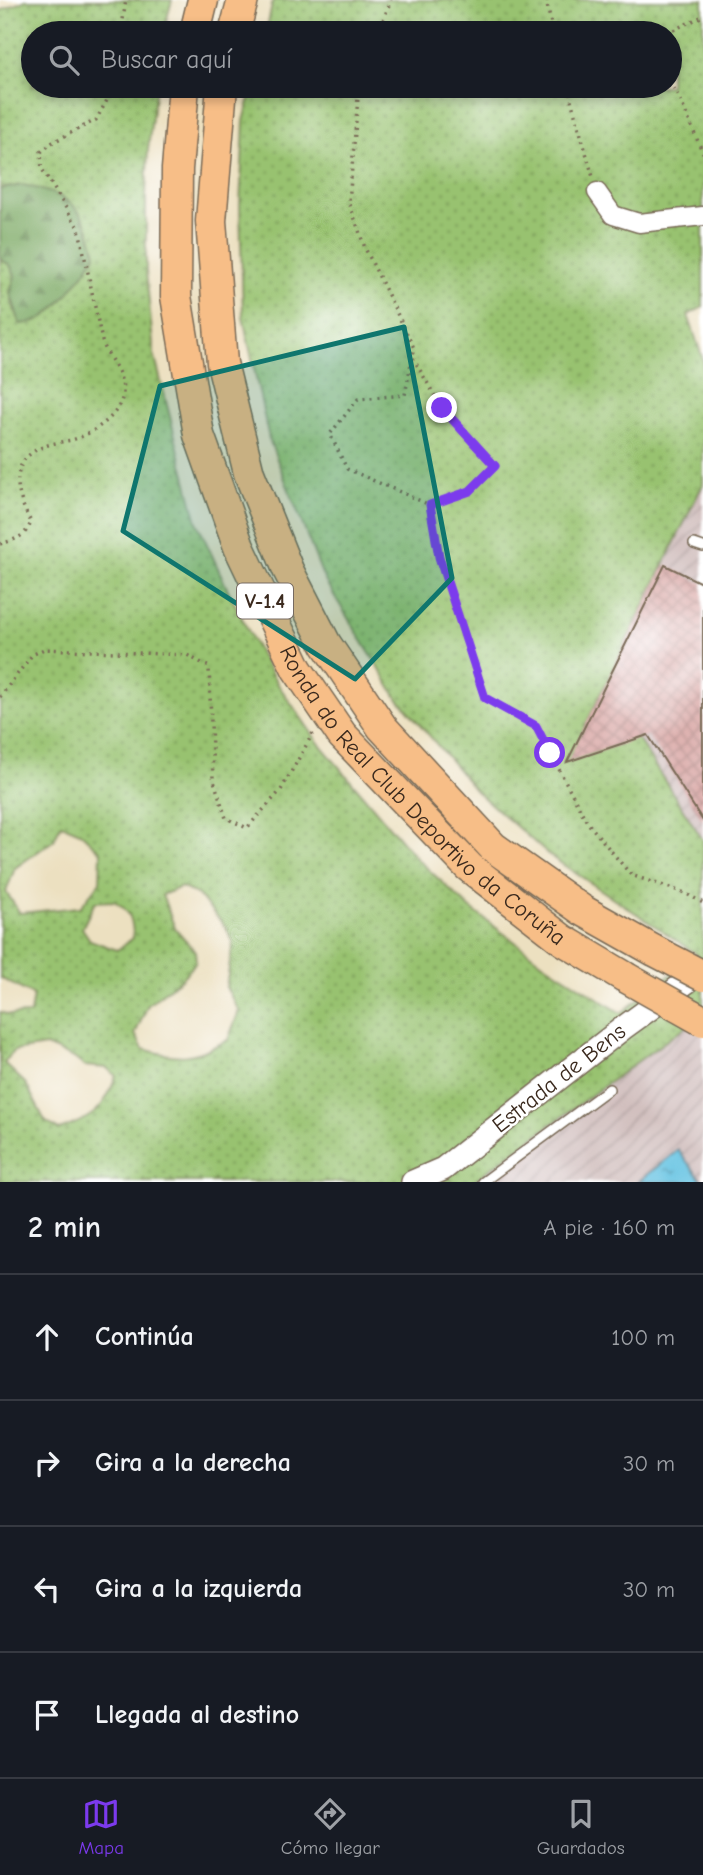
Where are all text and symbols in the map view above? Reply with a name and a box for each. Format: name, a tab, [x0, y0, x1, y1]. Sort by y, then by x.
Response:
search box	[21, 21, 682, 98]
icon: search	[45, 41, 83, 79]
text: Buscar aquí	[101, 45, 232, 75]
route end	[426, 392, 457, 423]
road number: V-1.4	[237, 584, 293, 618]
street label: Ronda do Real Club Deportivo da Coruña	[274, 641, 571, 951]
route start	[534, 737, 565, 768]
street label: Estrada de Bens	[487, 1018, 631, 1138]
text: 2 min	[28, 1210, 101, 1245]
text: A pie · 160 m	[543, 1214, 675, 1241]
icon: ahead	[28, 1318, 66, 1356]
text: Continúa	[95, 1322, 194, 1352]
text: 100 m	[611, 1324, 675, 1351]
icon: right	[28, 1444, 66, 1482]
text: Gira a la derecha	[95, 1448, 291, 1478]
text: 30 m	[623, 1450, 675, 1477]
icon: left	[28, 1570, 66, 1608]
text: Gira a la izquierda	[95, 1574, 302, 1604]
text: 30 m	[623, 1576, 675, 1603]
icon: arrive	[28, 1696, 66, 1734]
text: Llegada al destino	[95, 1700, 299, 1730]
tab: Mapa	[78, 1795, 124, 1859]
tab: Cómo llegar	[281, 1795, 380, 1859]
tab: Guardados	[537, 1795, 625, 1859]

